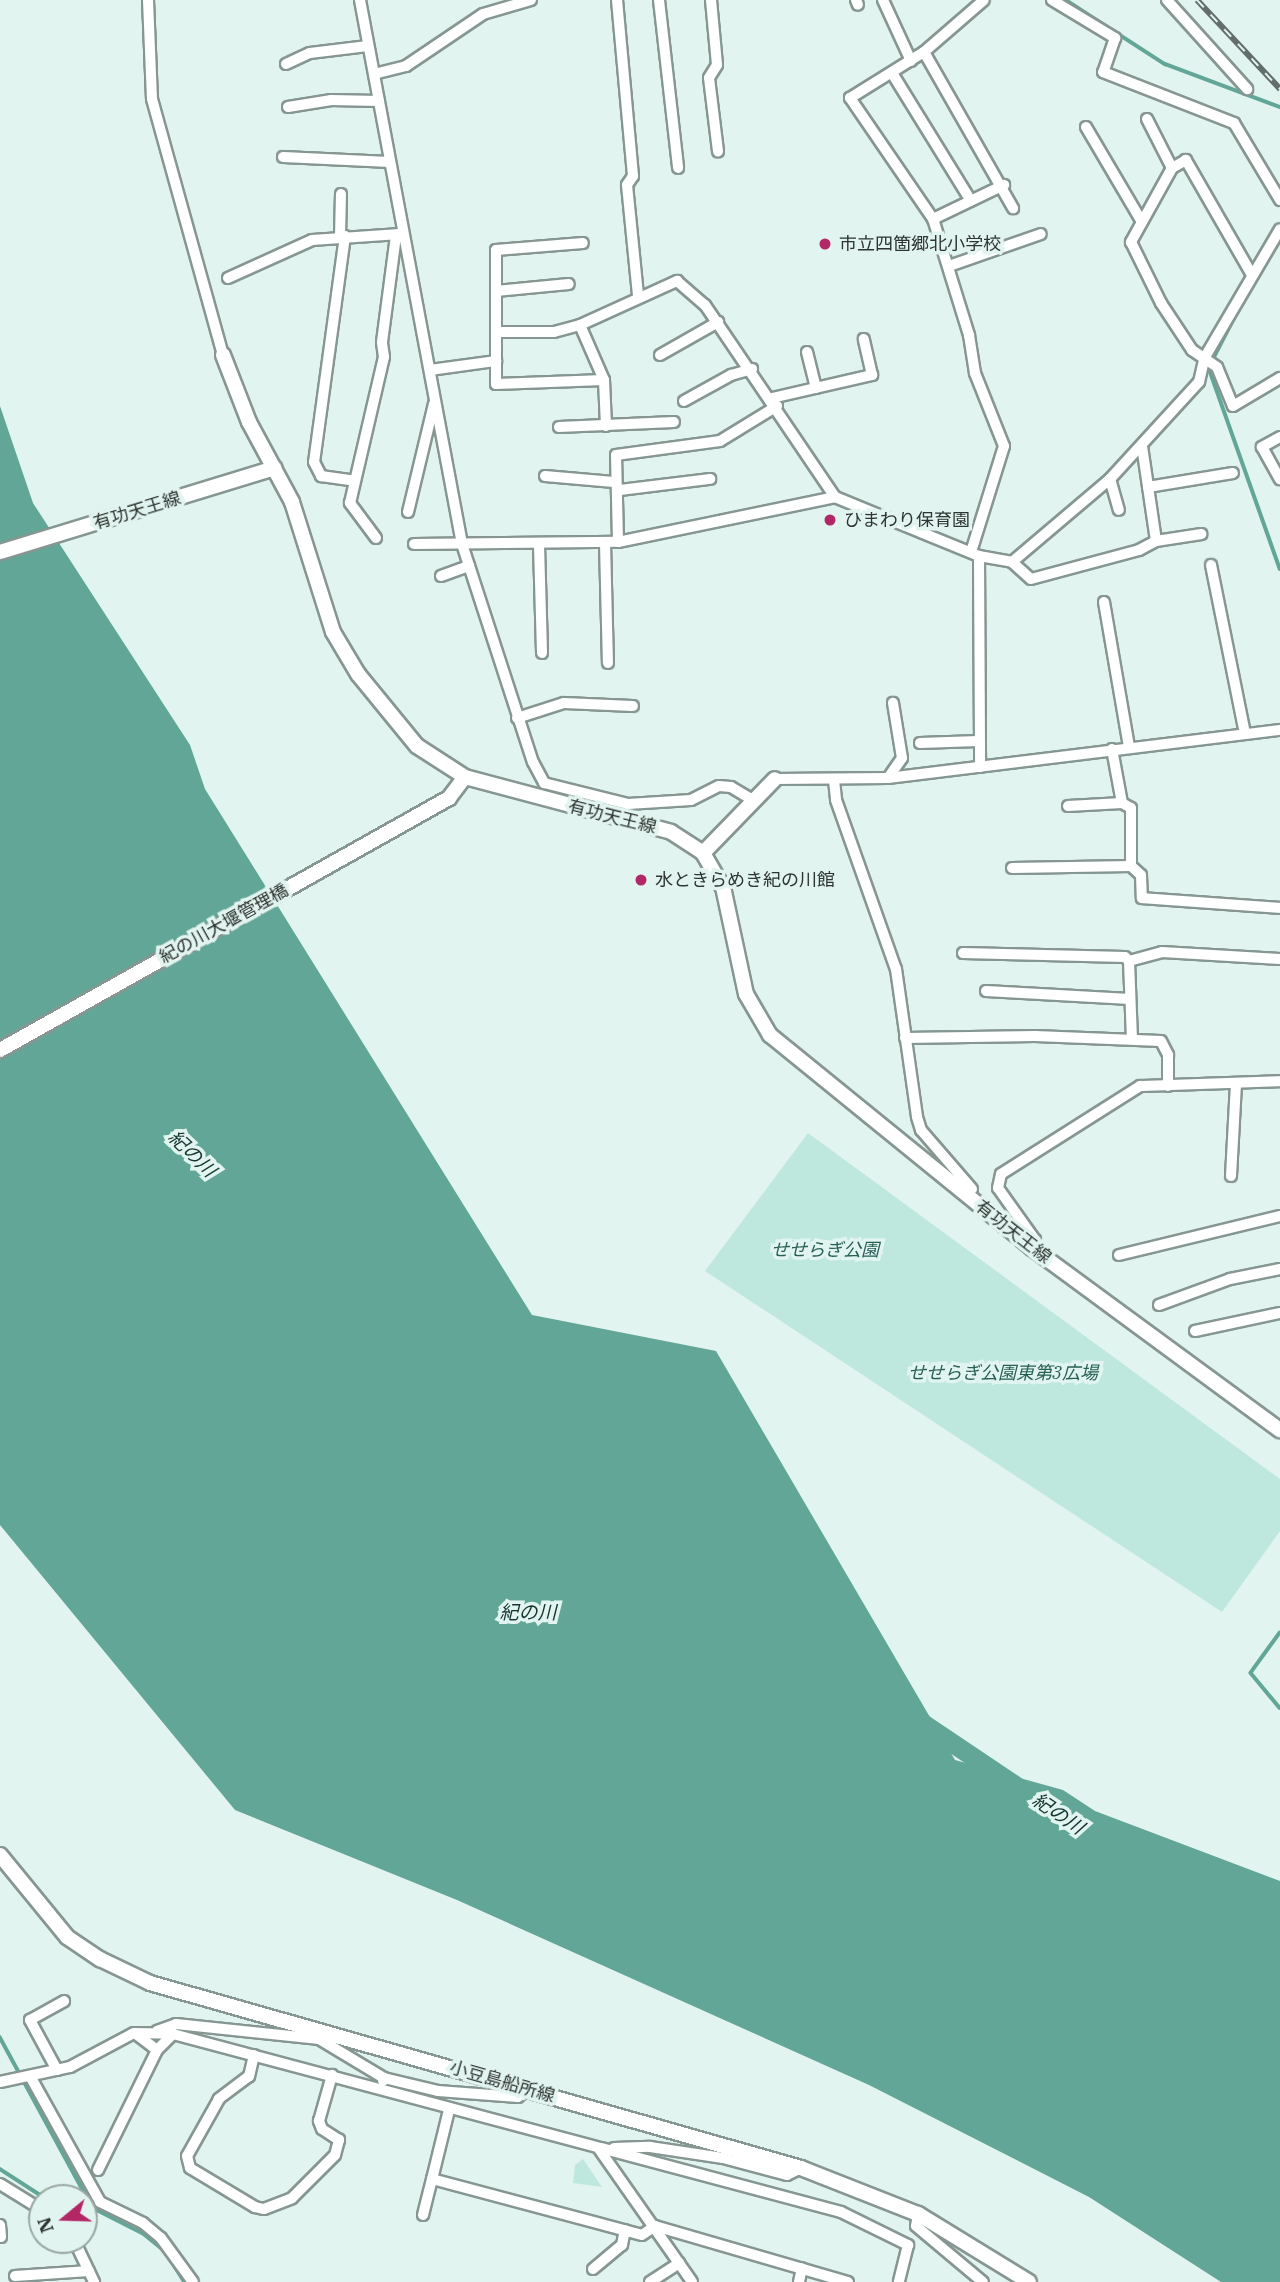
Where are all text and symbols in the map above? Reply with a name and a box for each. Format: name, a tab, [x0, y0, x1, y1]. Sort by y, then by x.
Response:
place label: 市立四箇郷北小学校	[839, 233, 1001, 255]
marker: 市立四箇郷北小学校	[817, 236, 833, 252]
street label: 有功天王線	[91, 488, 183, 534]
place label: ひまわり保育園	[844, 509, 970, 531]
marker: ひまわり保育園	[822, 512, 838, 528]
street label: 有功天王線	[566, 796, 658, 838]
place label: 水ときらめき紀の川館	[655, 869, 835, 891]
marker: 水ときらめき紀の川館	[633, 872, 649, 888]
street label: 紀の川大堰管理橋	[156, 880, 292, 968]
water label: 紀の川	[164, 1126, 220, 1182]
street label: 有功天王線	[971, 1196, 1055, 1268]
park label: せせらぎ公園	[771, 1239, 879, 1261]
park label: せせらぎ公園東第3広場	[908, 1362, 1098, 1384]
water label: 紀の川	[500, 1602, 556, 1624]
water label: 紀の川	[1028, 1789, 1088, 1839]
street label: 小豆島船所線	[447, 2057, 557, 2107]
north arrow	[28, 2184, 98, 2254]
text: N	[31, 2214, 59, 2236]

